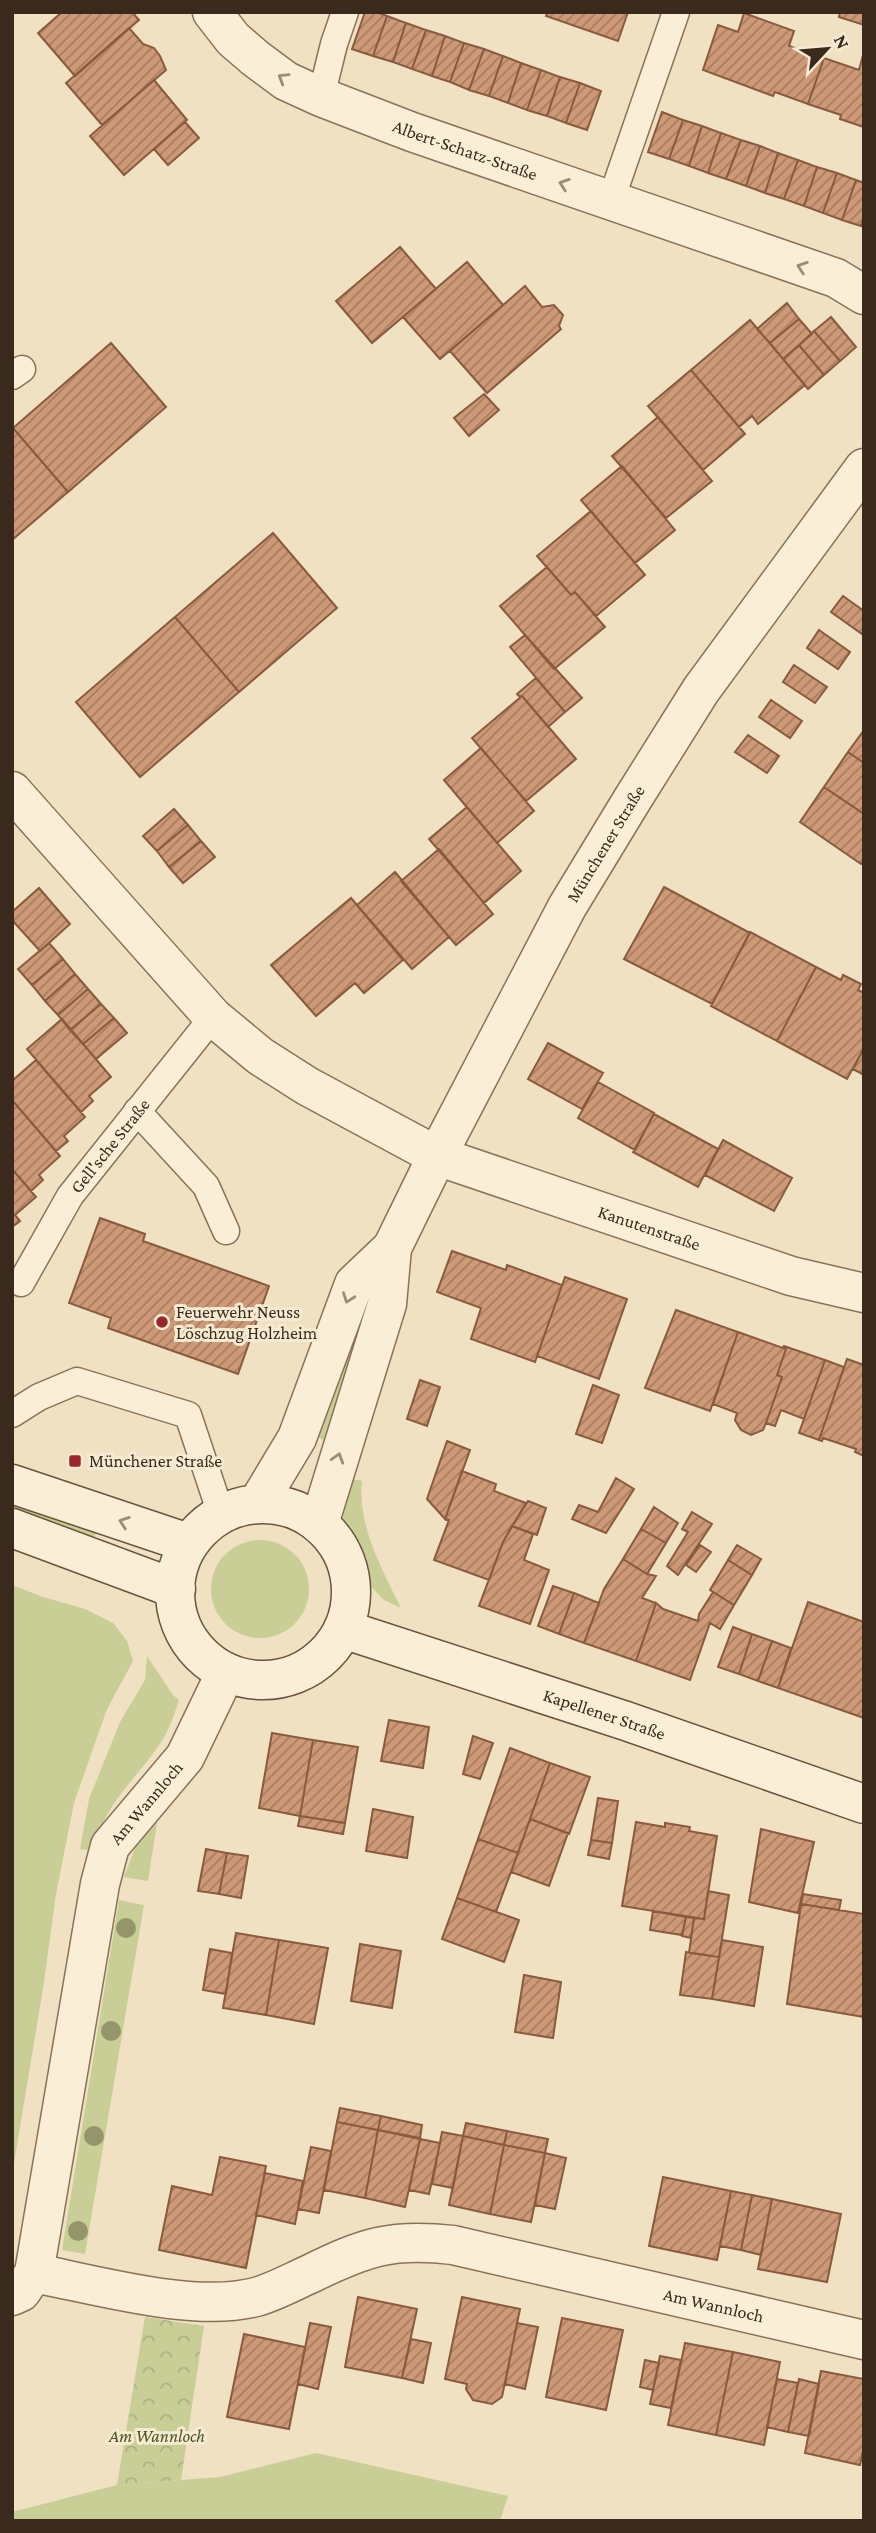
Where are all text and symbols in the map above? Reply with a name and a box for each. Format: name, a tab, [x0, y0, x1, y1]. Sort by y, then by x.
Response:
north arrow	[792, 14, 862, 84]
text: N	[830, 31, 854, 52]
one-way arrow	[278, 73, 291, 86]
street label: Albert-Schatz-Straße	[390, 116, 540, 184]
one-way arrow	[558, 178, 571, 192]
one-way arrow	[797, 261, 809, 275]
street label: Münchener Straße	[562, 781, 649, 906]
street label: Gell'sche Straße	[66, 1095, 154, 1197]
street label: Kanutenstraße	[596, 1201, 703, 1255]
one-way arrow	[343, 1292, 357, 1304]
place label: Feuerwehr Neuss Löschzug Holzheim	[176, 1302, 318, 1343]
marker: Feuerwehr Neuss Löschzug Holzheim	[154, 1314, 170, 1330]
place label: Münchener Straße	[89, 1451, 222, 1471]
marker: Münchener Straße	[67, 1453, 83, 1469]
one-way arrow	[330, 1453, 345, 1465]
one-way arrow	[118, 1516, 130, 1530]
street label: Kapellener Straße	[541, 1685, 668, 1744]
street label: Am Wannloch	[106, 1757, 187, 1848]
street label: Am Wannloch	[662, 2284, 766, 2327]
park label: Am Wannloch	[108, 2426, 205, 2446]

